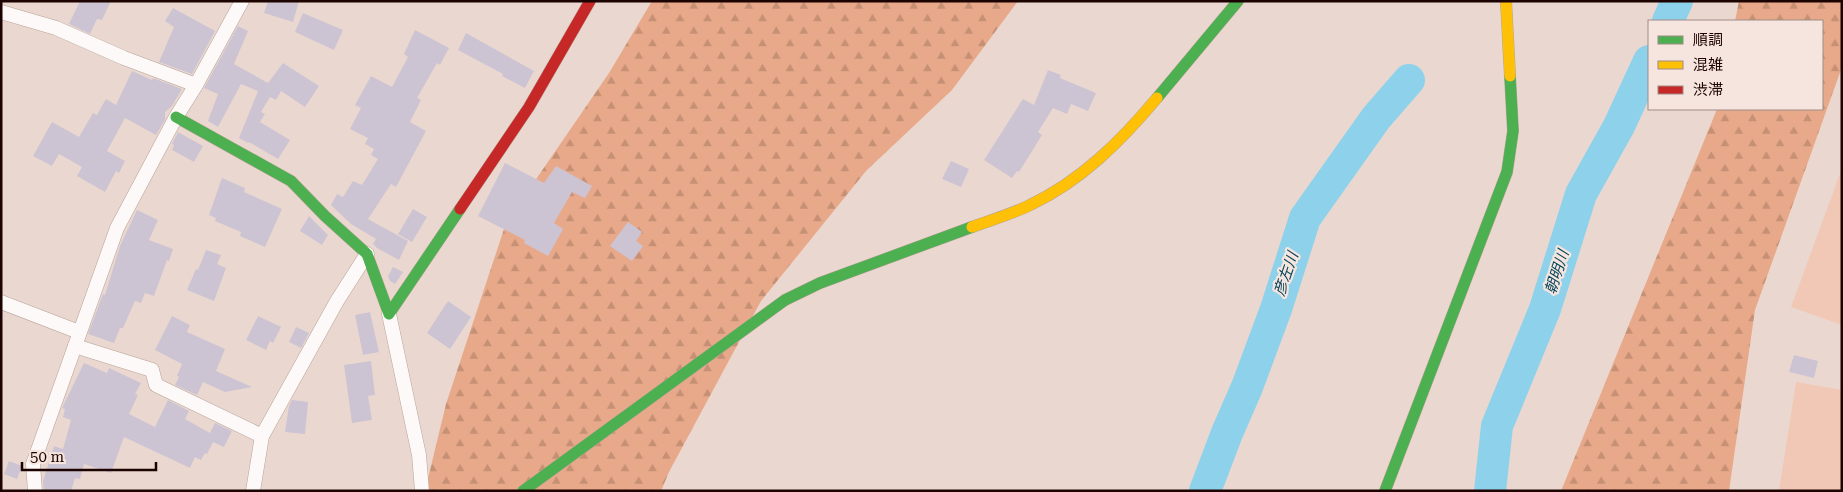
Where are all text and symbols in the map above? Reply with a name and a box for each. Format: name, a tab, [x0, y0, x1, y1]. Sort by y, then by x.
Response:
legend	[1648, 20, 1823, 110]
text: 順調	[1693, 31, 1723, 49]
text: 混雑	[1693, 56, 1723, 74]
text: 渋滞	[1693, 81, 1723, 99]
water label: 朝明川	[1541, 246, 1573, 296]
water label: 彦左川	[1270, 248, 1302, 298]
scale bar	[22, 440, 156, 472]
text: 50 m	[30, 448, 65, 466]

